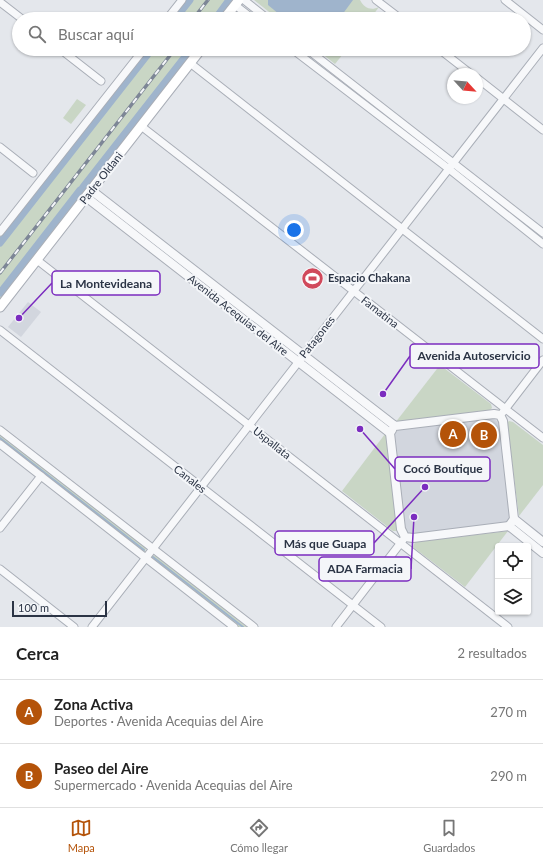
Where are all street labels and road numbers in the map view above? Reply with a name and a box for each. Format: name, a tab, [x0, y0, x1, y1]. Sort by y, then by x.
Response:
street label: Padre Oldani	[76, 149, 125, 206]
street label: Avenida Acequias del Aire	[185, 271, 291, 358]
street label: Famatina	[359, 293, 402, 330]
street label: Patagones	[296, 313, 337, 360]
street label: Uspallata	[251, 424, 294, 461]
street label: Canales	[171, 462, 209, 495]

